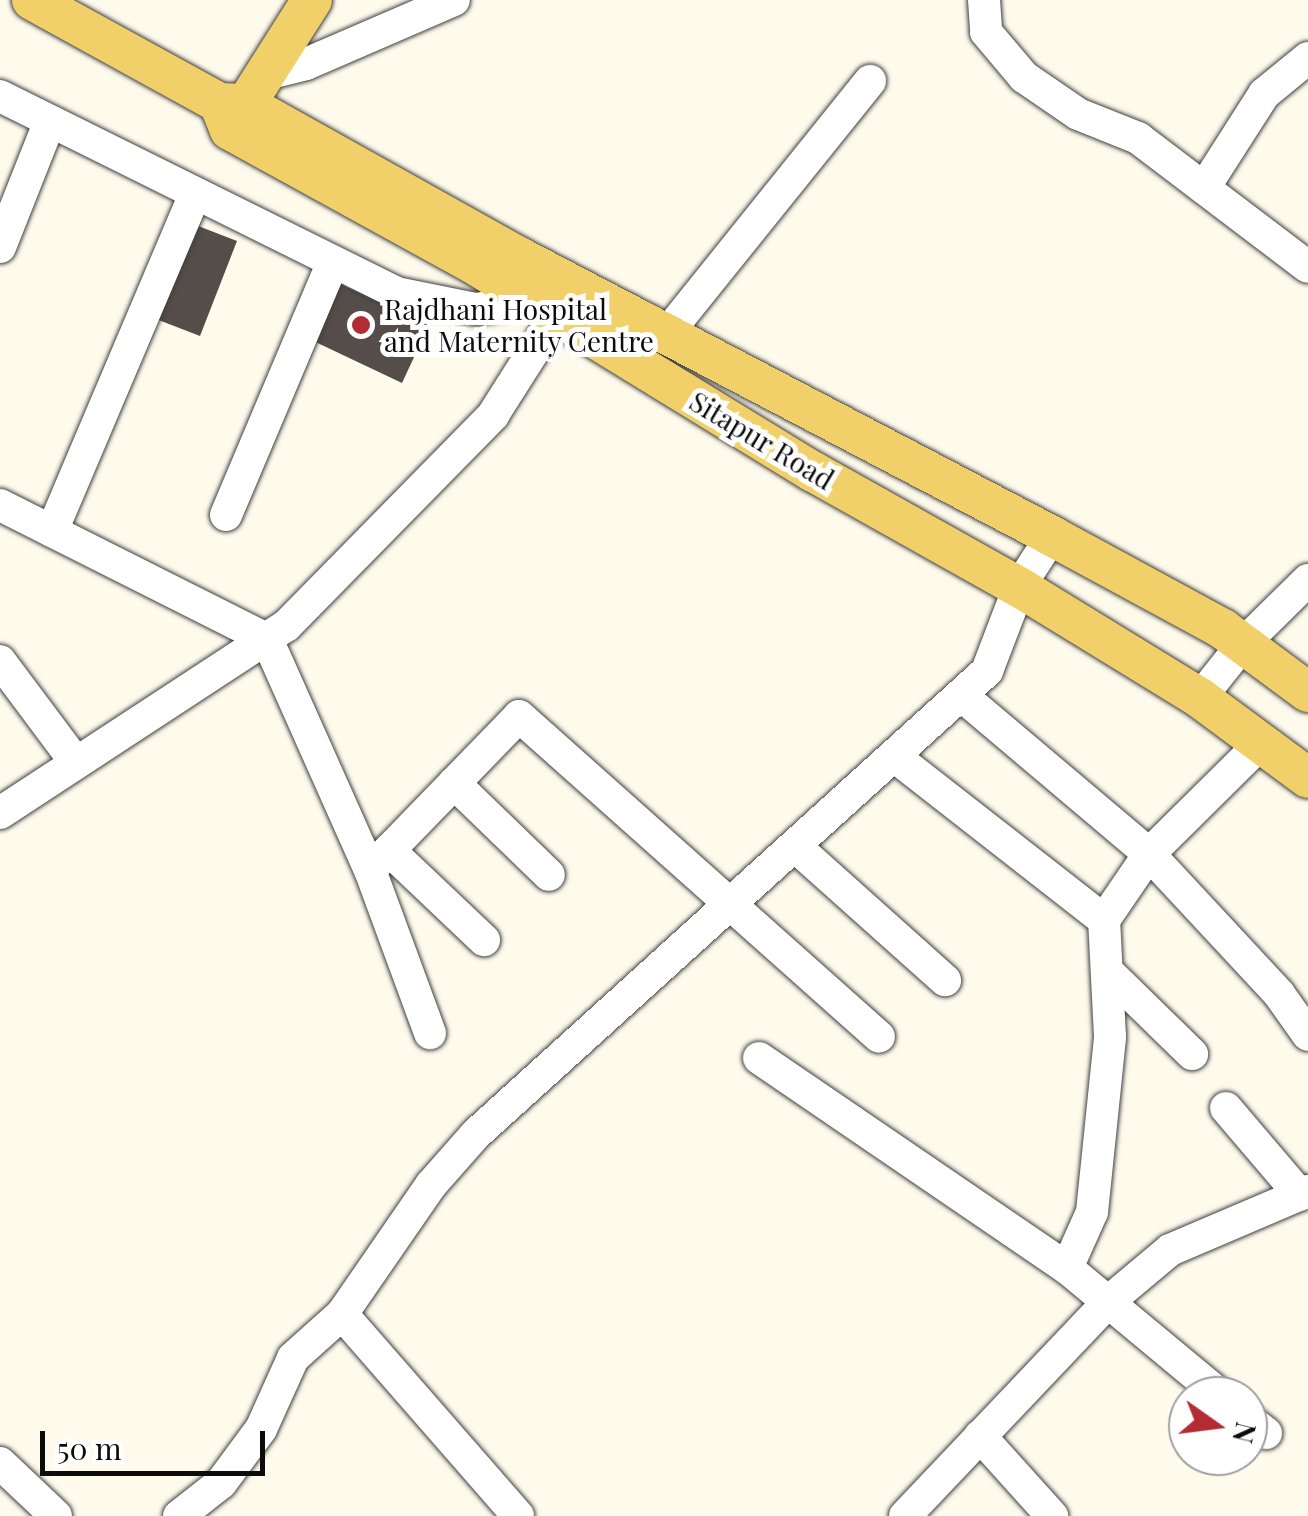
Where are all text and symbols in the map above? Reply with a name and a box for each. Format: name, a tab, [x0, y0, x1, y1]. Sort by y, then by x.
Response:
place label: Rajdhani Hospital and Maternity Centre	[384, 292, 655, 358]
marker: Rajdhani Hospital and Maternity Centre	[348, 312, 374, 338]
street label: Sitapur Road	[684, 384, 840, 496]
north arrow	[1168, 1376, 1268, 1476]
scale bar	[45, 1411, 270, 1473]
text: N	[1225, 1419, 1266, 1447]
text: 50 m	[57, 1428, 122, 1468]

